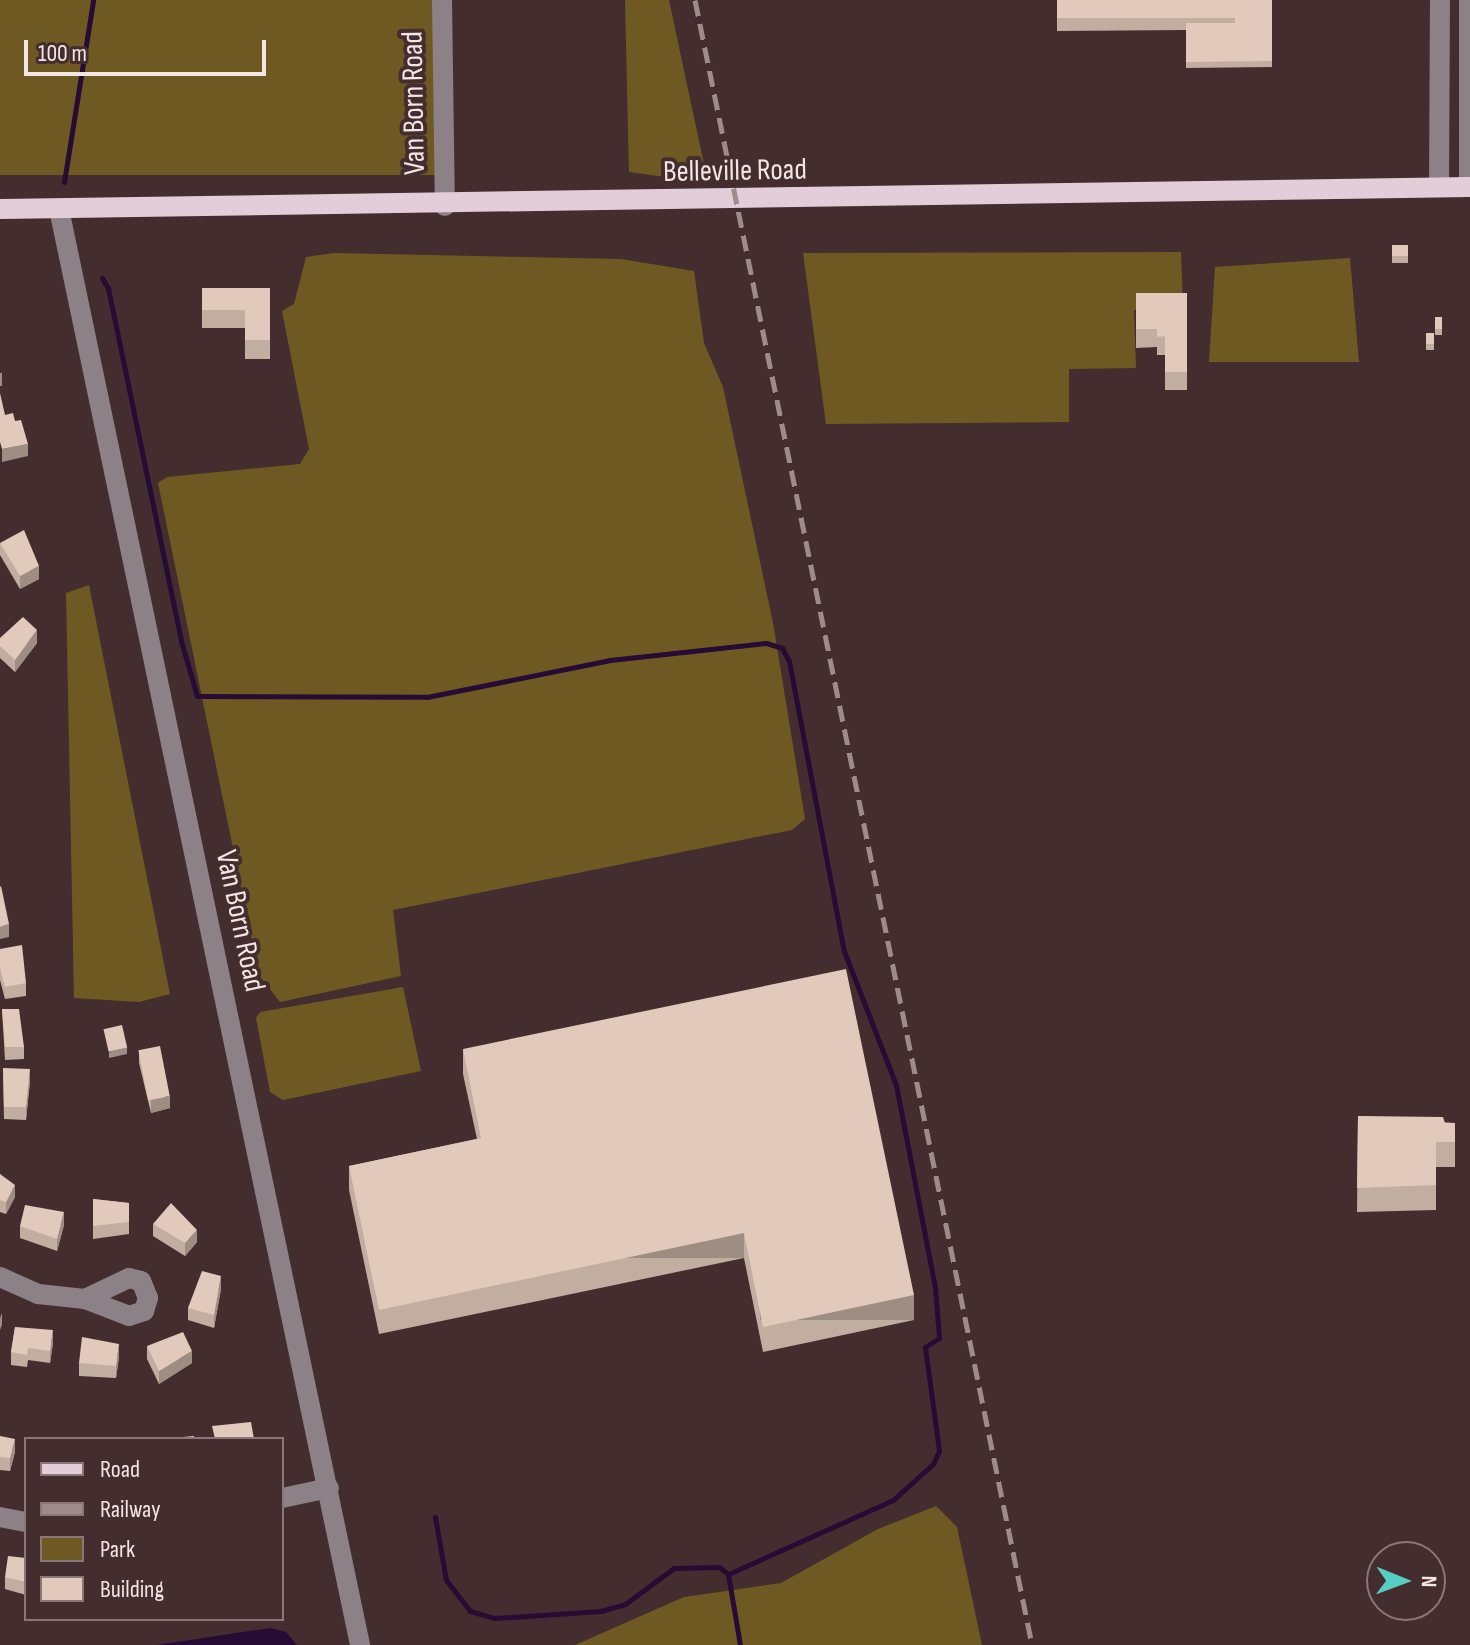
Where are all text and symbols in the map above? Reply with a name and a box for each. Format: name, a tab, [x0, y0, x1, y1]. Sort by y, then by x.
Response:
scale bar	[28, 24, 270, 74]
street label: Van Born Road	[395, 31, 433, 175]
text: 100 m	[38, 39, 87, 68]
street label: Belleville Road	[663, 152, 807, 190]
street label: Van Born Road	[207, 847, 273, 995]
legend	[24, 1437, 284, 1621]
text: Road	[100, 1455, 140, 1484]
text: Railway	[100, 1495, 160, 1524]
text: Park	[100, 1535, 135, 1564]
north arrow	[1366, 1541, 1446, 1621]
text: Building	[100, 1575, 164, 1604]
text: N	[1415, 1575, 1442, 1588]

